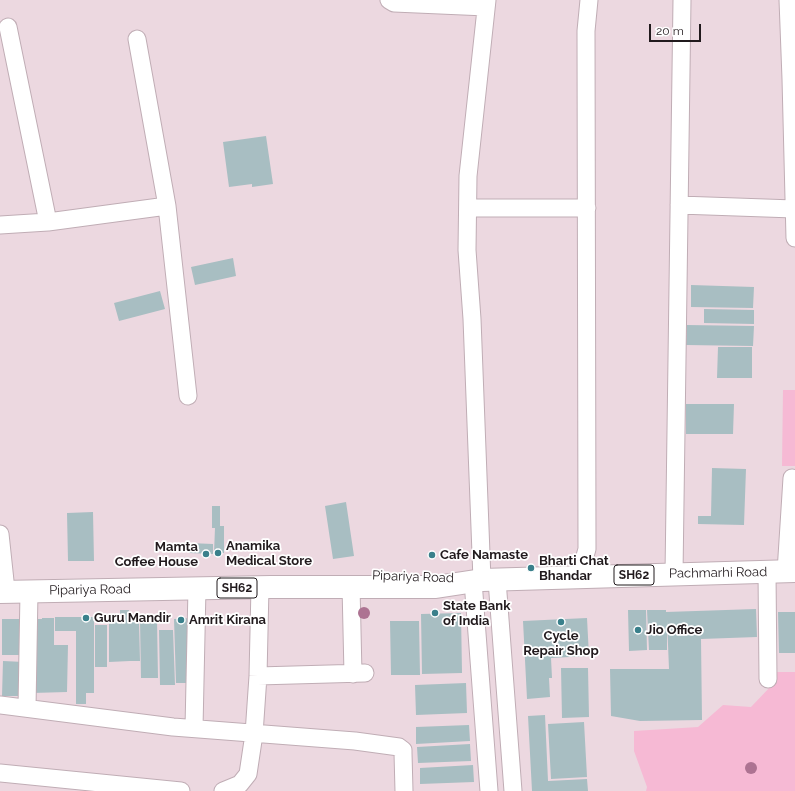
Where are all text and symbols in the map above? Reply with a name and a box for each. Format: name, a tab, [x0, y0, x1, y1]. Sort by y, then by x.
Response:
scale bar	[651, 16, 703, 42]
text: 20 m	[656, 24, 684, 38]
place label: Anamika Medical Store	[226, 538, 312, 569]
place label: Mamta Coffee House	[115, 539, 198, 570]
place label: Cafe Namaste	[440, 547, 528, 563]
marker: Anamika Medical Store	[213, 548, 223, 558]
marker: Mamta Coffee House	[201, 549, 211, 559]
marker: Cafe Namaste	[427, 550, 437, 560]
place label: Bharti Chat Bhandar	[539, 553, 609, 584]
marker: Bharti Chat Bhandar	[526, 563, 536, 573]
street label: Pachmarhi Road	[669, 564, 767, 582]
road number: SH62	[614, 565, 654, 585]
street label: Pipariya Road	[372, 568, 454, 586]
road number: SH62	[217, 578, 257, 598]
street label: Pipariya Road	[49, 581, 131, 599]
place label: State Bank of India	[443, 598, 510, 629]
marker: State Bank of India	[430, 608, 440, 618]
place label: Guru Mandir	[94, 610, 171, 626]
place label: Amrit Kirana	[189, 612, 266, 628]
marker: Guru Mandir	[81, 613, 91, 623]
marker: Amrit Kirana	[176, 615, 186, 625]
marker: Cycle Repair Shop	[556, 617, 566, 627]
place label: Jio Office	[646, 622, 702, 638]
marker: Jio Office	[633, 625, 643, 635]
place label: Cycle Repair Shop	[523, 628, 599, 659]

